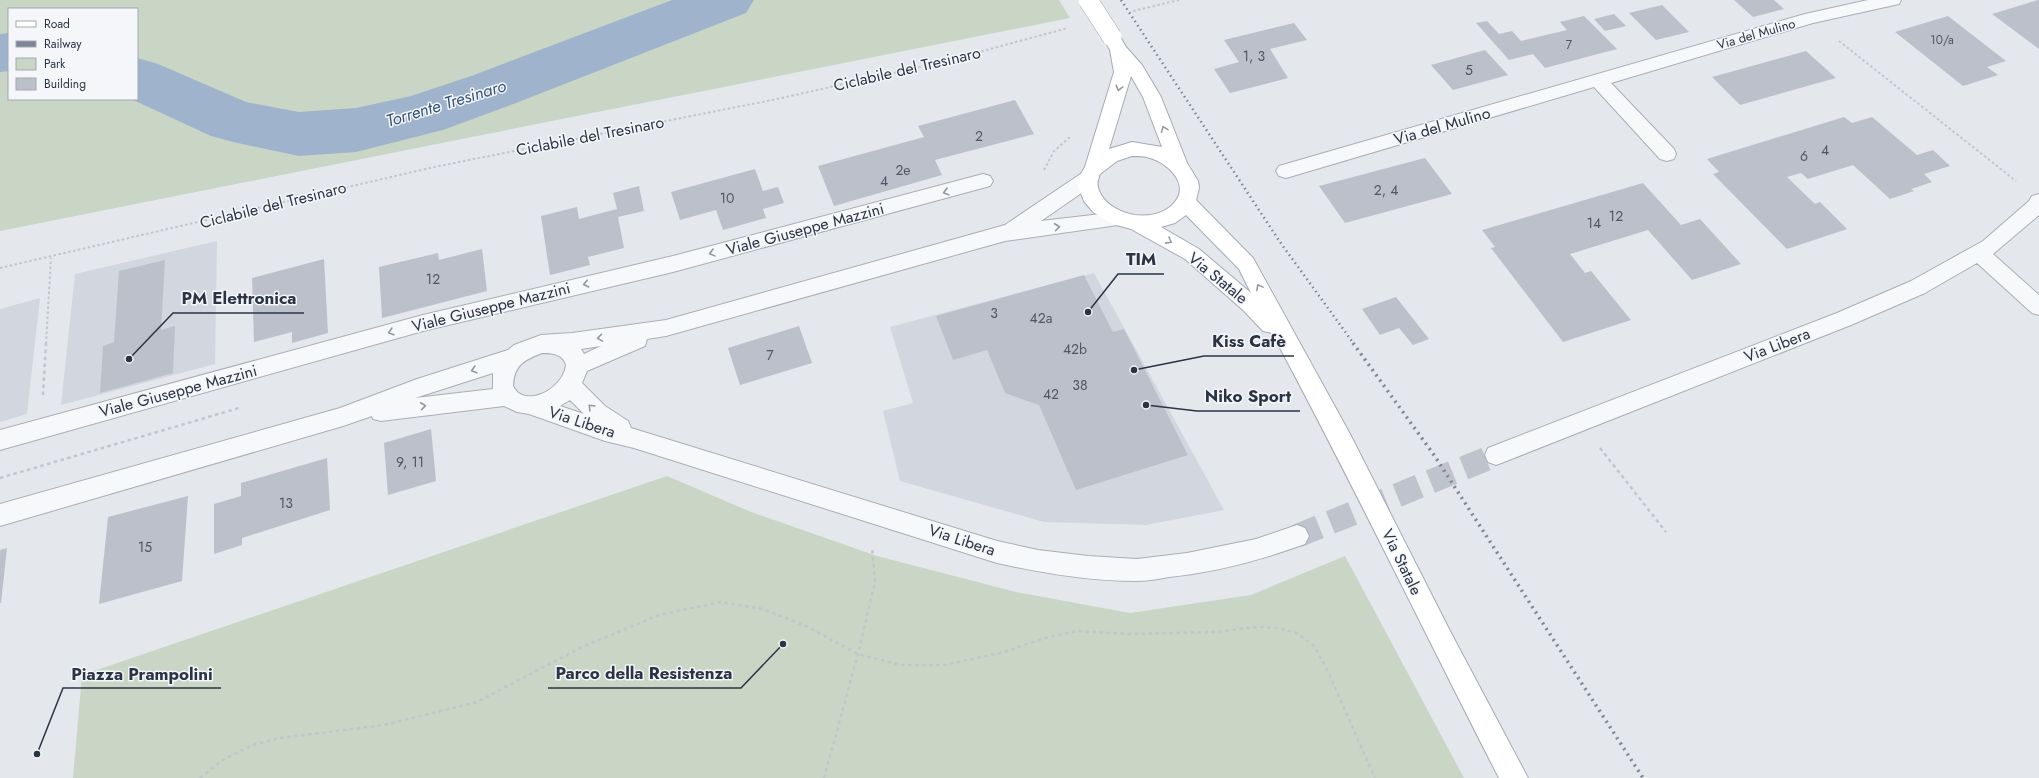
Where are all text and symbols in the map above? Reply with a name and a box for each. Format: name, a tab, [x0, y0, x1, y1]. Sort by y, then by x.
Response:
legend	[8, 8, 138, 100]
street label: Via del Mulino	[1715, 14, 1797, 54]
text: Road	[44, 15, 70, 33]
house number: 10/a	[1930, 31, 1954, 49]
text: Railway	[44, 35, 82, 53]
house number: 7	[1566, 36, 1573, 54]
street label: Ciclabile del Tresinaro	[831, 41, 983, 97]
house number: 1, 3	[1243, 46, 1266, 66]
text: Park	[44, 55, 66, 73]
house number: 5	[1465, 60, 1473, 80]
water label: Torrente Tresinaro	[383, 73, 509, 133]
text: Building	[44, 75, 86, 93]
one-way arrow	[1115, 85, 1123, 91]
street label: Via del Mulino	[1391, 101, 1493, 151]
street label: Ciclabile del Tresinaro	[514, 110, 666, 162]
one-way arrow	[1161, 125, 1169, 132]
house number: 2	[975, 126, 983, 146]
house number: 4	[1821, 140, 1829, 160]
house number: 6	[1800, 146, 1808, 166]
house number: 2e	[895, 160, 911, 180]
house number: 4	[880, 171, 888, 191]
street label: Ciclabile del Tresinaro	[197, 176, 349, 234]
house number: 2, 4	[1374, 180, 1398, 200]
one-way arrow	[943, 187, 949, 195]
house number: 10	[720, 188, 734, 208]
street label: Viale Giuseppe Mazzini	[723, 197, 887, 261]
house number: 12	[1609, 206, 1623, 226]
house number: 14	[1587, 213, 1601, 233]
one-way arrow	[1054, 223, 1060, 232]
one-way arrow	[1165, 237, 1172, 244]
callout: TIM	[1118, 245, 1164, 274]
text: TIM	[1126, 247, 1156, 271]
street label: Via Statale	[1183, 247, 1253, 309]
one-way arrow	[709, 249, 715, 257]
house number: 12	[426, 269, 440, 289]
street label: Viale Giuseppe Mazzini	[409, 276, 573, 338]
one-way arrow	[582, 280, 589, 288]
callout: PM Elettronica	[173, 284, 304, 313]
one-way arrow	[1256, 284, 1263, 291]
text: PM Elettronica	[181, 286, 297, 310]
house number: 3	[990, 303, 998, 323]
house number: 42a	[1030, 308, 1052, 328]
street label: Via Libera	[1741, 322, 1813, 368]
one-way arrow	[388, 327, 395, 336]
callout: Kiss Cafè	[1204, 327, 1294, 356]
text: Kiss Cafè	[1212, 329, 1286, 353]
one-way arrow	[597, 333, 603, 342]
house number: 42b	[1063, 339, 1087, 359]
house number: 7	[766, 345, 774, 365]
street label: Viale Giuseppe Mazzini	[96, 359, 260, 423]
one-way arrow	[471, 365, 478, 374]
house number: 38	[1072, 375, 1088, 395]
callout: Niko Sport	[1197, 382, 1300, 411]
house number: 42	[1043, 384, 1059, 404]
text: Niko Sport	[1205, 384, 1292, 408]
street label: Via Libera	[546, 400, 618, 444]
one-way arrow	[420, 402, 426, 411]
one-way arrow	[588, 404, 596, 412]
house number: 9, 11	[396, 452, 424, 472]
house number: 13	[279, 493, 293, 513]
street label: Via Libera	[926, 518, 998, 562]
street label: Via Statale	[1376, 525, 1428, 599]
house number: 15	[138, 537, 152, 557]
callout: Piazza Prampolini	[63, 659, 221, 688]
callout: Parco della Resistenza	[548, 659, 741, 688]
text: Parco della Resistenza	[555, 661, 733, 685]
text: Piazza Prampolini	[71, 662, 213, 686]

